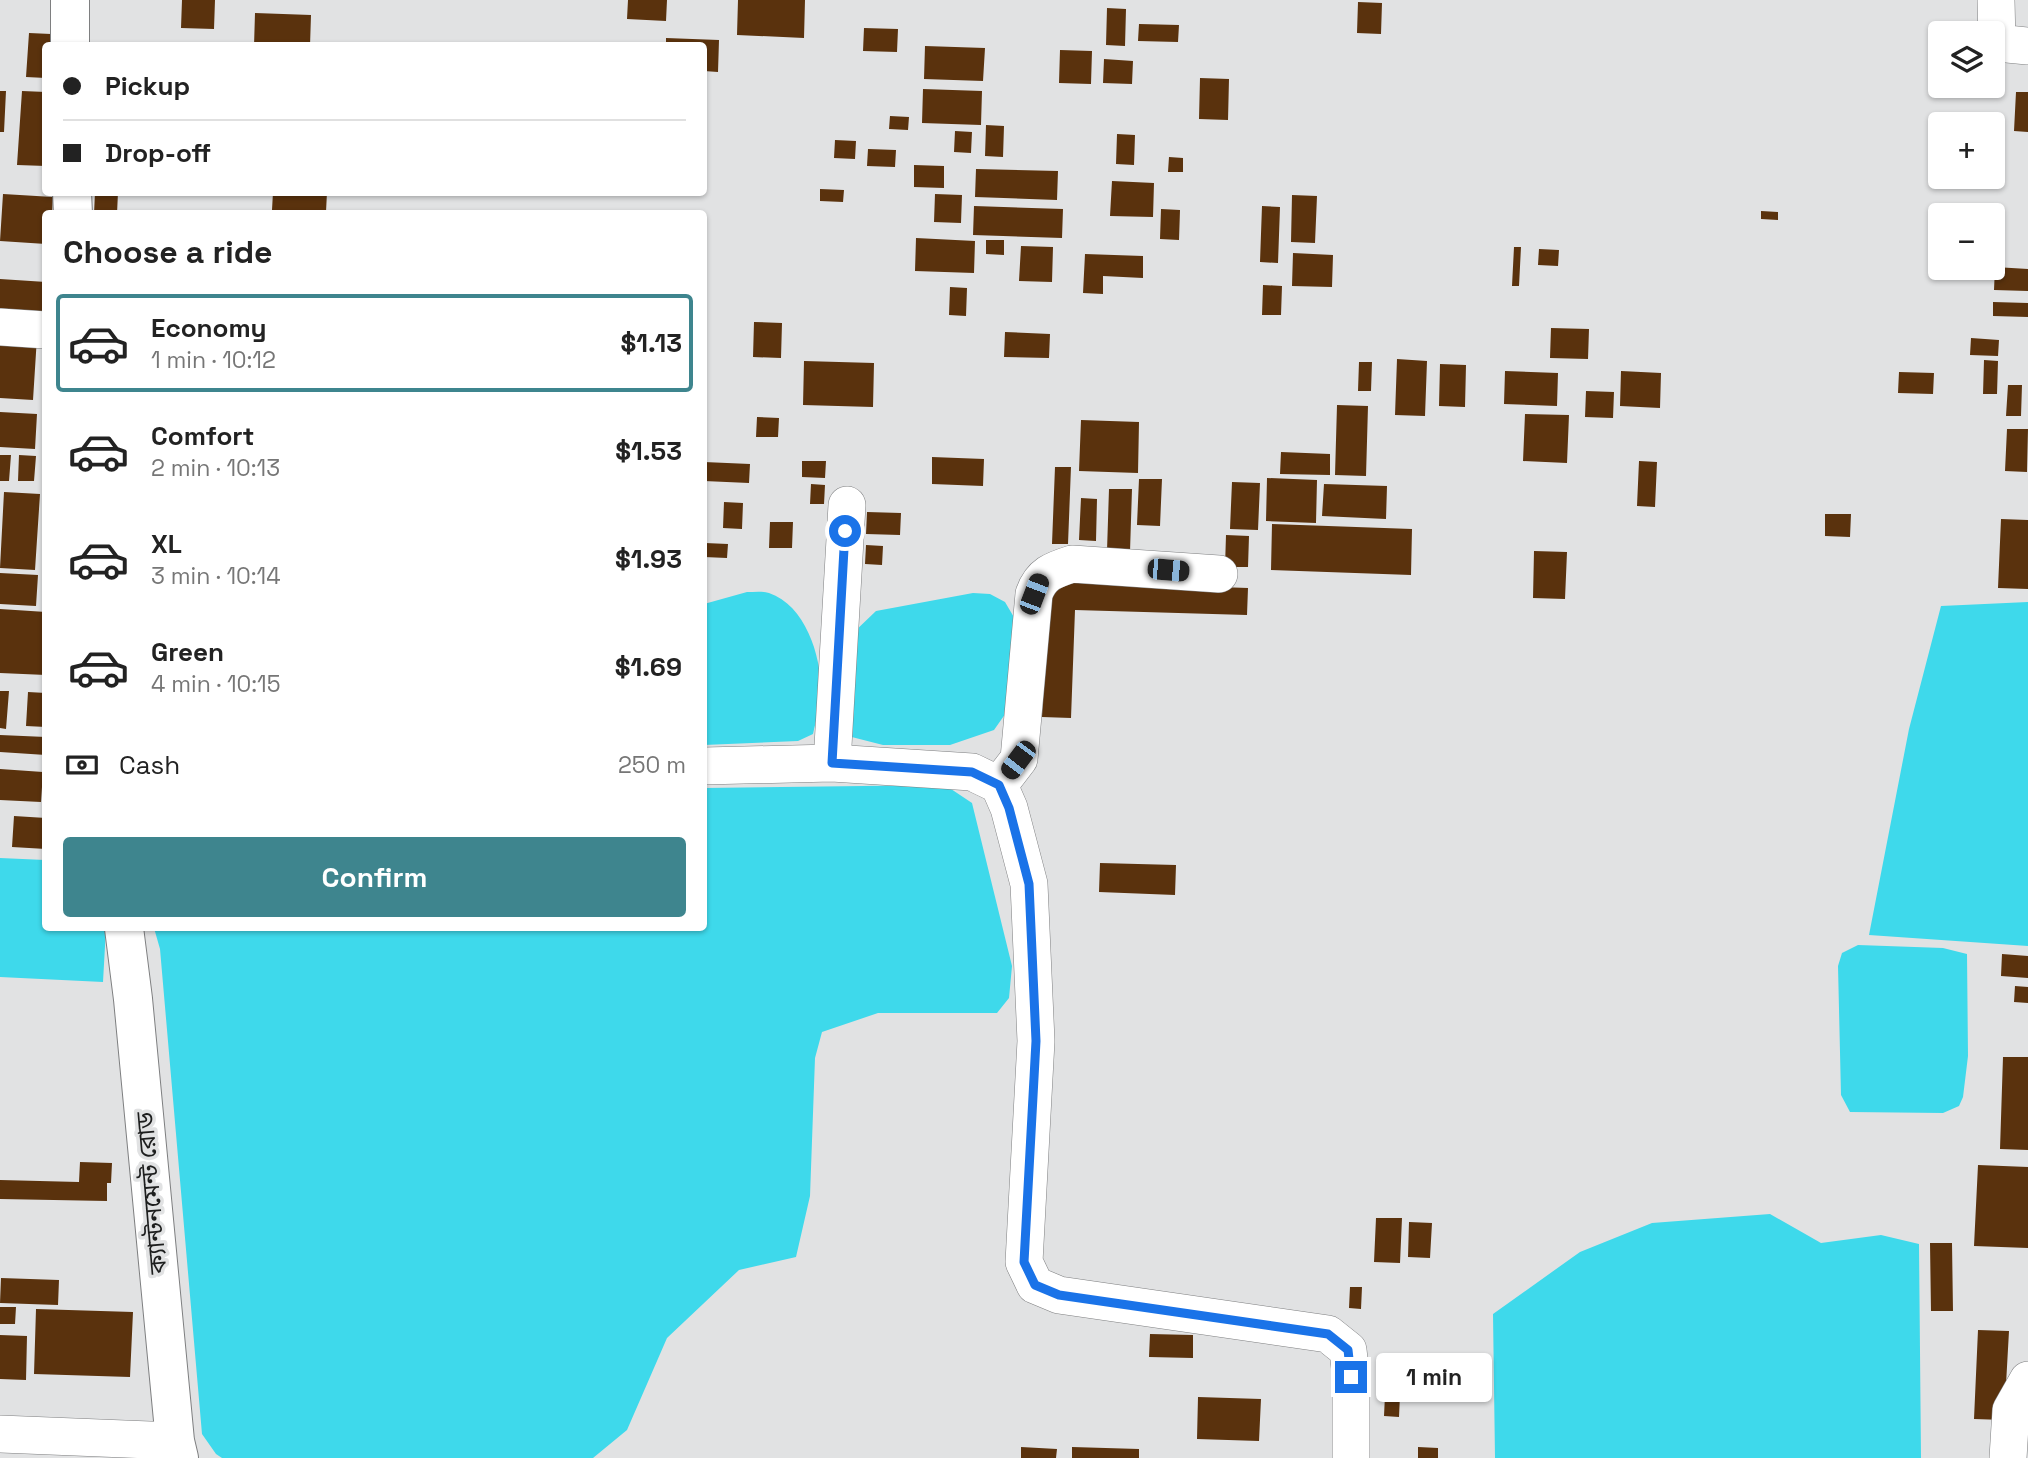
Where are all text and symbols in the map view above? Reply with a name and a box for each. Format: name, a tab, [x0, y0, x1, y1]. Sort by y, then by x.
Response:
map controls	[1928, 21, 2005, 280]
button: layers	[1928, 21, 2005, 98]
text: Pickup	[105, 69, 190, 103]
button: +	[1928, 112, 2005, 189]
text: Drop-off	[105, 136, 211, 170]
button: −	[1928, 203, 2005, 280]
text: Choose a ride	[63, 232, 273, 272]
text: Economy	[151, 311, 267, 345]
icon: car	[67, 312, 130, 375]
text: $1.13	[621, 326, 682, 360]
text: 1 min · 10:12	[151, 345, 276, 375]
text: Comfort	[151, 419, 254, 453]
icon: car	[67, 420, 130, 483]
text: $1.53	[615, 434, 682, 468]
text: 2 min · 10:13	[151, 453, 280, 483]
route start	[829, 515, 861, 547]
text: XL	[151, 527, 182, 561]
icon: car	[67, 528, 130, 591]
text: $1.93	[615, 542, 682, 576]
car	[1147, 558, 1190, 582]
text: 3 min · 10:14	[151, 561, 281, 591]
car	[1017, 571, 1052, 617]
text: Green	[151, 635, 224, 669]
icon: car	[67, 636, 130, 699]
text: $1.69	[615, 650, 682, 684]
text: 4 min · 10:15	[151, 669, 281, 699]
car	[997, 737, 1040, 783]
icon: cash	[63, 746, 101, 784]
text: Cash	[119, 748, 180, 782]
text: 250 m	[618, 750, 686, 780]
button: Confirm	[63, 837, 686, 917]
street label: ক্যান্টনমেন্ট রোড	[128, 1110, 174, 1276]
callout: 1 min	[1376, 1352, 1491, 1402]
route end	[1335, 1361, 1367, 1393]
text: 1 min	[1406, 1362, 1462, 1392]

